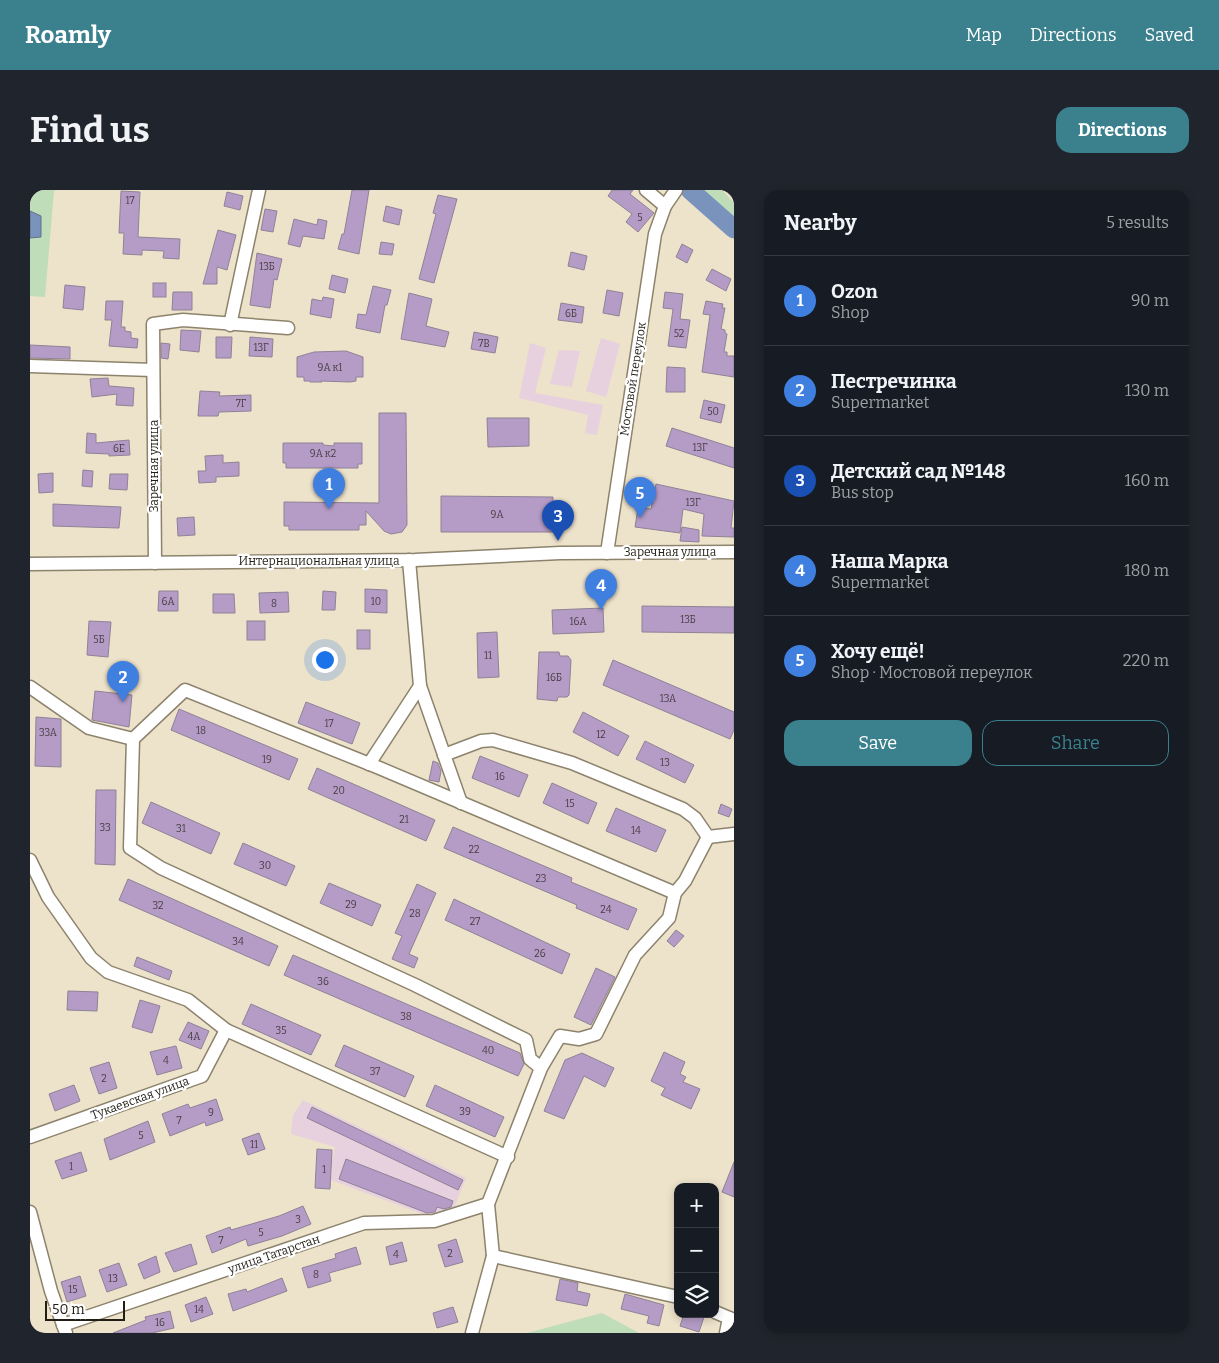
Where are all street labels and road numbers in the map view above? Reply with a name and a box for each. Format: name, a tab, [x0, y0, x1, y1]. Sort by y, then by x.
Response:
street label: Мостовой переулок	[617, 321, 649, 437]
street label: Заречная улица	[147, 419, 161, 512]
street label: Заречная улица	[624, 545, 717, 559]
street label: Интернациональная улица	[238, 554, 400, 568]
street label: Тукаевская улица	[89, 1074, 191, 1122]
street label: улица Татарстан	[225, 1232, 322, 1277]

